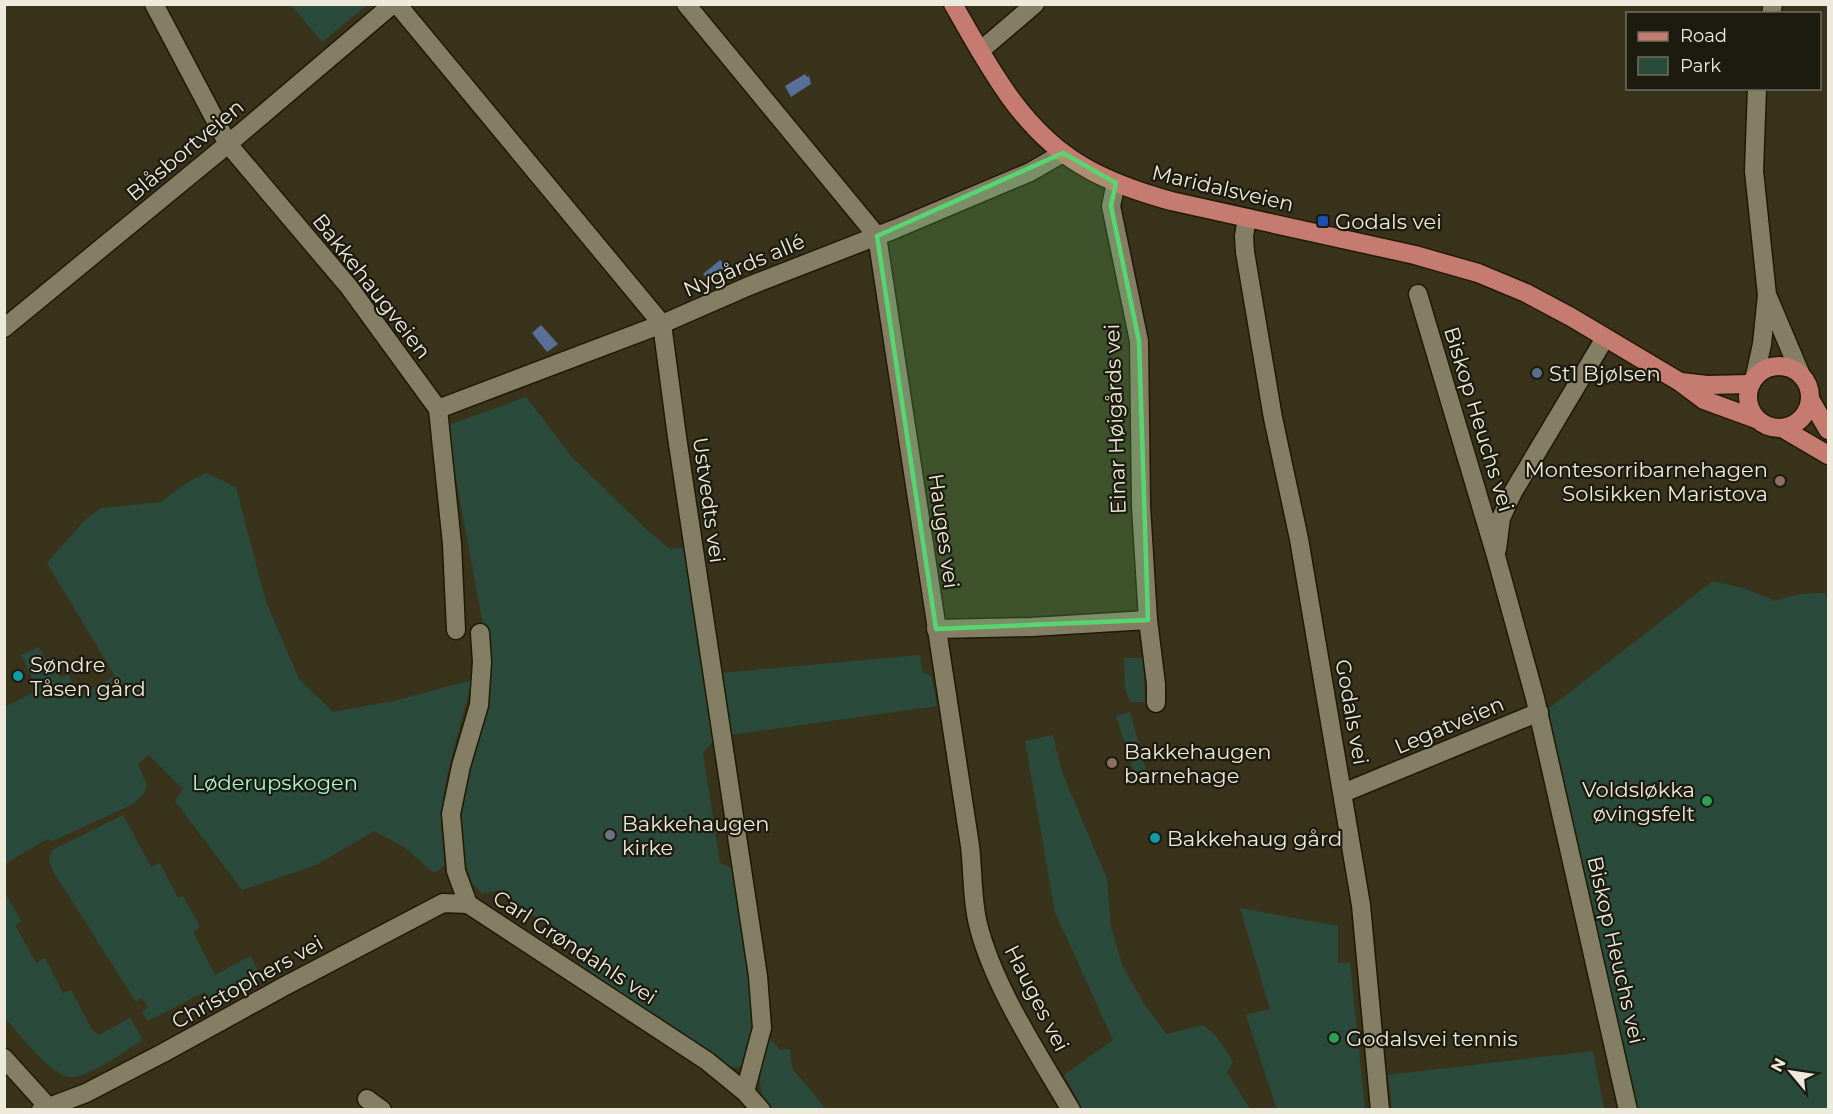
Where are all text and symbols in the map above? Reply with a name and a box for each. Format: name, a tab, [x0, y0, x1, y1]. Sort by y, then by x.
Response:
legend	[1626, 12, 1821, 90]
text: Road	[1680, 25, 1727, 47]
text: Park	[1680, 55, 1721, 77]
street label: Blåsbortveien	[121, 94, 249, 206]
street label: Maridalsveien	[1150, 160, 1296, 216]
street label: Bakkehaugveien	[308, 209, 436, 363]
place label: Godals vei	[1335, 209, 1442, 234]
marker: Godals vei	[1316, 214, 1330, 228]
street label: Nygårds allé	[680, 228, 808, 302]
street label: Einar Høigårds vei	[1099, 323, 1131, 515]
street label: Biskop Heuchs vei	[1439, 324, 1519, 514]
place label: St1 Bjølsen	[1549, 361, 1661, 386]
marker: St1 Bjølsen	[1530, 366, 1544, 380]
street label: Ustvedts vei	[688, 436, 730, 564]
place label: Montesorribarnehagen Solsikken Maristova	[1525, 457, 1768, 506]
street label: Hauges vei	[924, 472, 964, 590]
marker: Montesorribarnehagen Solsikken Maristova	[1773, 474, 1787, 488]
place label: Søndre Tåsen gård	[30, 652, 146, 701]
street label: Godals vei	[1330, 657, 1374, 767]
marker: Søndre Tåsen gård	[11, 669, 25, 683]
street label: Legatveien	[1391, 691, 1507, 759]
place label: Bakkehaugen barnehage	[1124, 739, 1272, 788]
marker: Bakkehaugen barnehage	[1105, 756, 1119, 770]
park label: Løderupskogen	[192, 770, 358, 795]
place label: Voldsløkka øvingsfelt	[1582, 777, 1695, 826]
marker: Voldsløkka øvingsfelt	[1700, 794, 1714, 808]
place label: Bakkehaugen kirke	[622, 811, 770, 860]
place label: Bakkehaug gård	[1167, 826, 1342, 851]
marker: Bakkehaugen kirke	[603, 828, 617, 842]
marker: Bakkehaug gård	[1148, 831, 1162, 845]
street label: Biskop Heuchs vei	[1582, 854, 1650, 1046]
street label: Carl Grøndahls vei	[489, 885, 661, 1009]
street label: Christophers vei	[167, 930, 327, 1034]
street label: Hauges vei	[1000, 941, 1074, 1055]
place label: Godalsvei tennis	[1346, 1026, 1518, 1051]
marker: Godalsvei tennis	[1327, 1031, 1341, 1045]
north arrow	[1761, 1042, 1821, 1102]
text: N	[1767, 1055, 1790, 1075]

